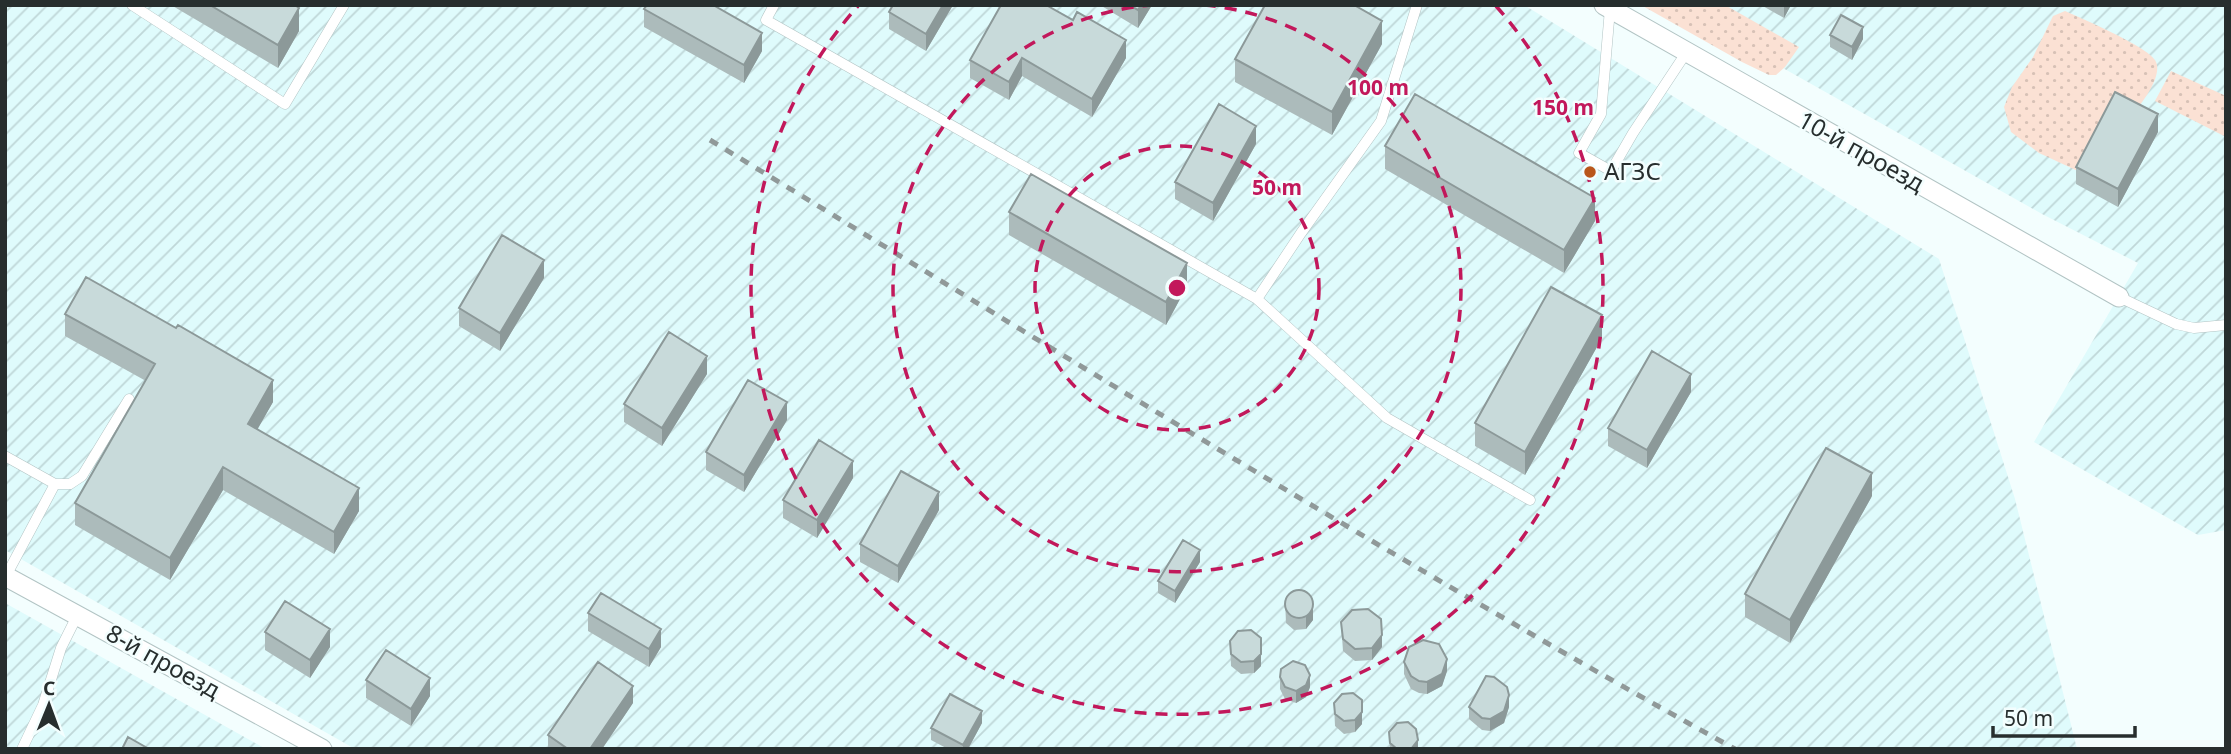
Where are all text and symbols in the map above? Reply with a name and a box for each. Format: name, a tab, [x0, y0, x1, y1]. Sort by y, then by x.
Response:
text: 100 m	[1347, 73, 1409, 101]
text: 150 m	[1532, 93, 1594, 121]
street label: 10-й проезд	[1793, 103, 1931, 199]
place label: АГЗС	[1604, 154, 1661, 187]
marker: АГЗС	[1582, 164, 1598, 180]
text: 50 m	[1252, 173, 1302, 201]
centre of rings	[1165, 276, 1189, 300]
street label: 8-й проезд	[101, 616, 227, 706]
north arrow	[14, 670, 84, 740]
text: С	[43, 675, 56, 701]
scale bar	[1993, 694, 2135, 738]
text: 50 m	[2004, 704, 2053, 732]

